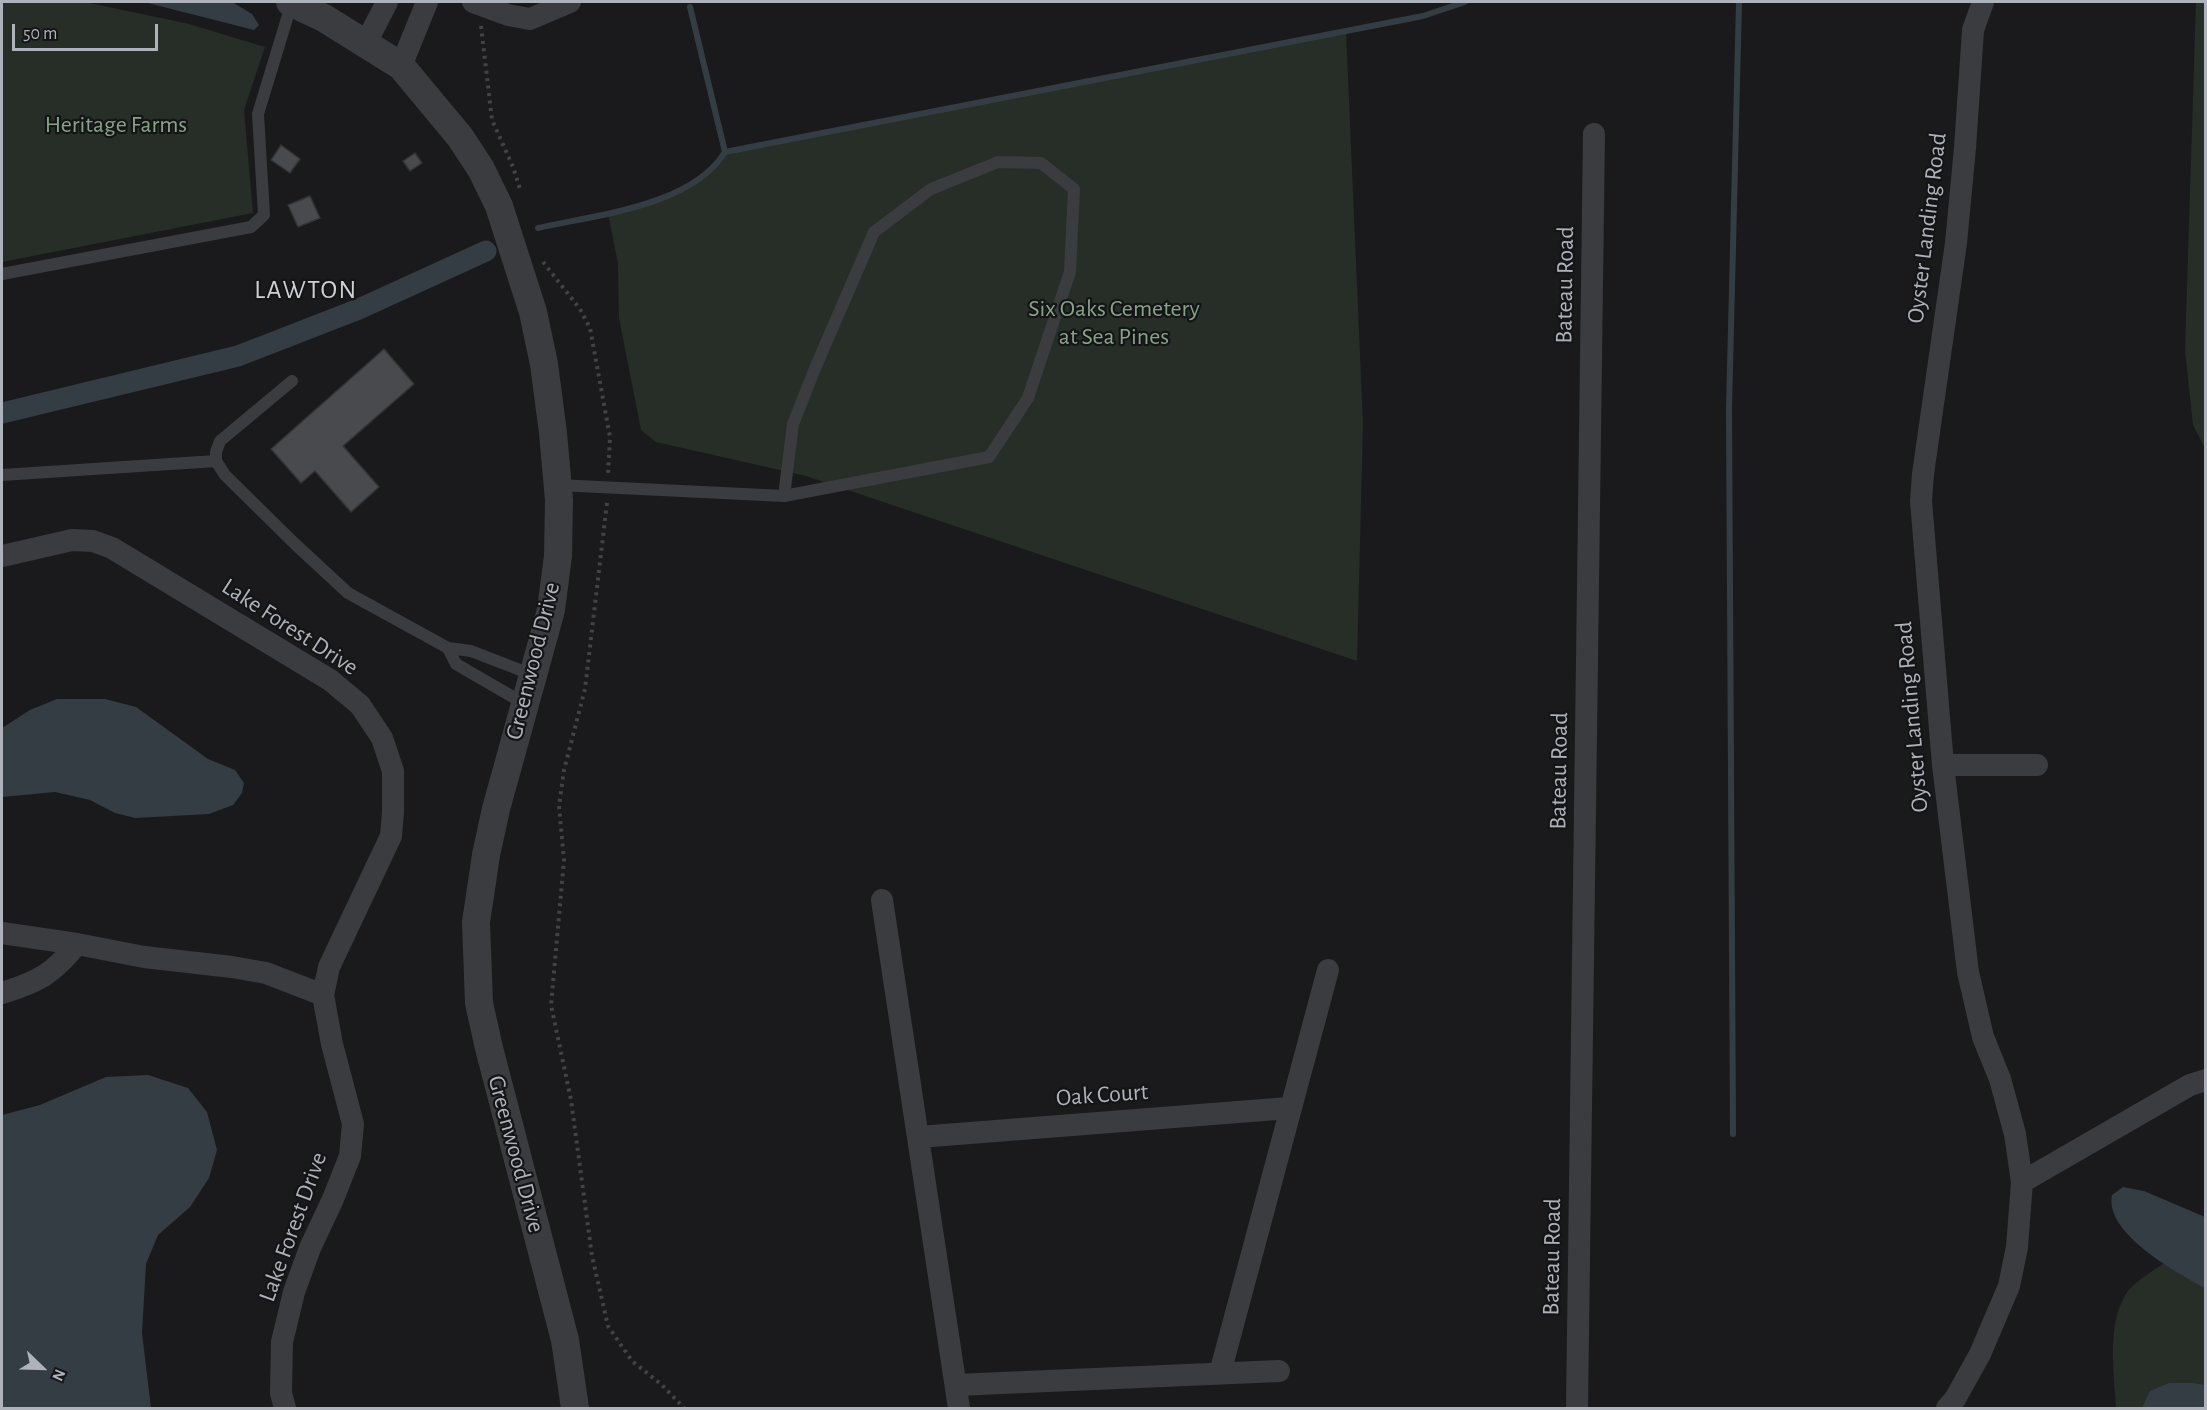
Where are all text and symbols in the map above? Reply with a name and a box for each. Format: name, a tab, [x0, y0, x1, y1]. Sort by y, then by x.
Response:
scale bar	[15, 12, 160, 50]
text: 50 m	[23, 25, 57, 43]
park label: Heritage Farms	[45, 111, 187, 139]
street label: Oyster Landing Road	[1901, 131, 1953, 325]
street label: Bateau Road	[1550, 226, 1580, 344]
district label: LAWTON	[254, 274, 358, 306]
park label: Six Oaks Cemetery at Sea Pines	[1028, 295, 1200, 351]
street label: Lake Forest Drive	[216, 572, 364, 682]
street label: Greenwood Drive	[500, 579, 566, 743]
street label: Oyster Landing Road	[1889, 620, 1935, 814]
street label: Bateau Road	[1544, 712, 1574, 830]
street label: Greenwood Drive	[481, 1072, 551, 1236]
street label: Oak Court	[1055, 1077, 1149, 1113]
street label: Lake Forest Drive	[253, 1148, 333, 1306]
street label: Bateau Road	[1537, 1198, 1567, 1316]
north arrow	[12, 1338, 72, 1398]
text: N	[49, 1367, 68, 1383]

